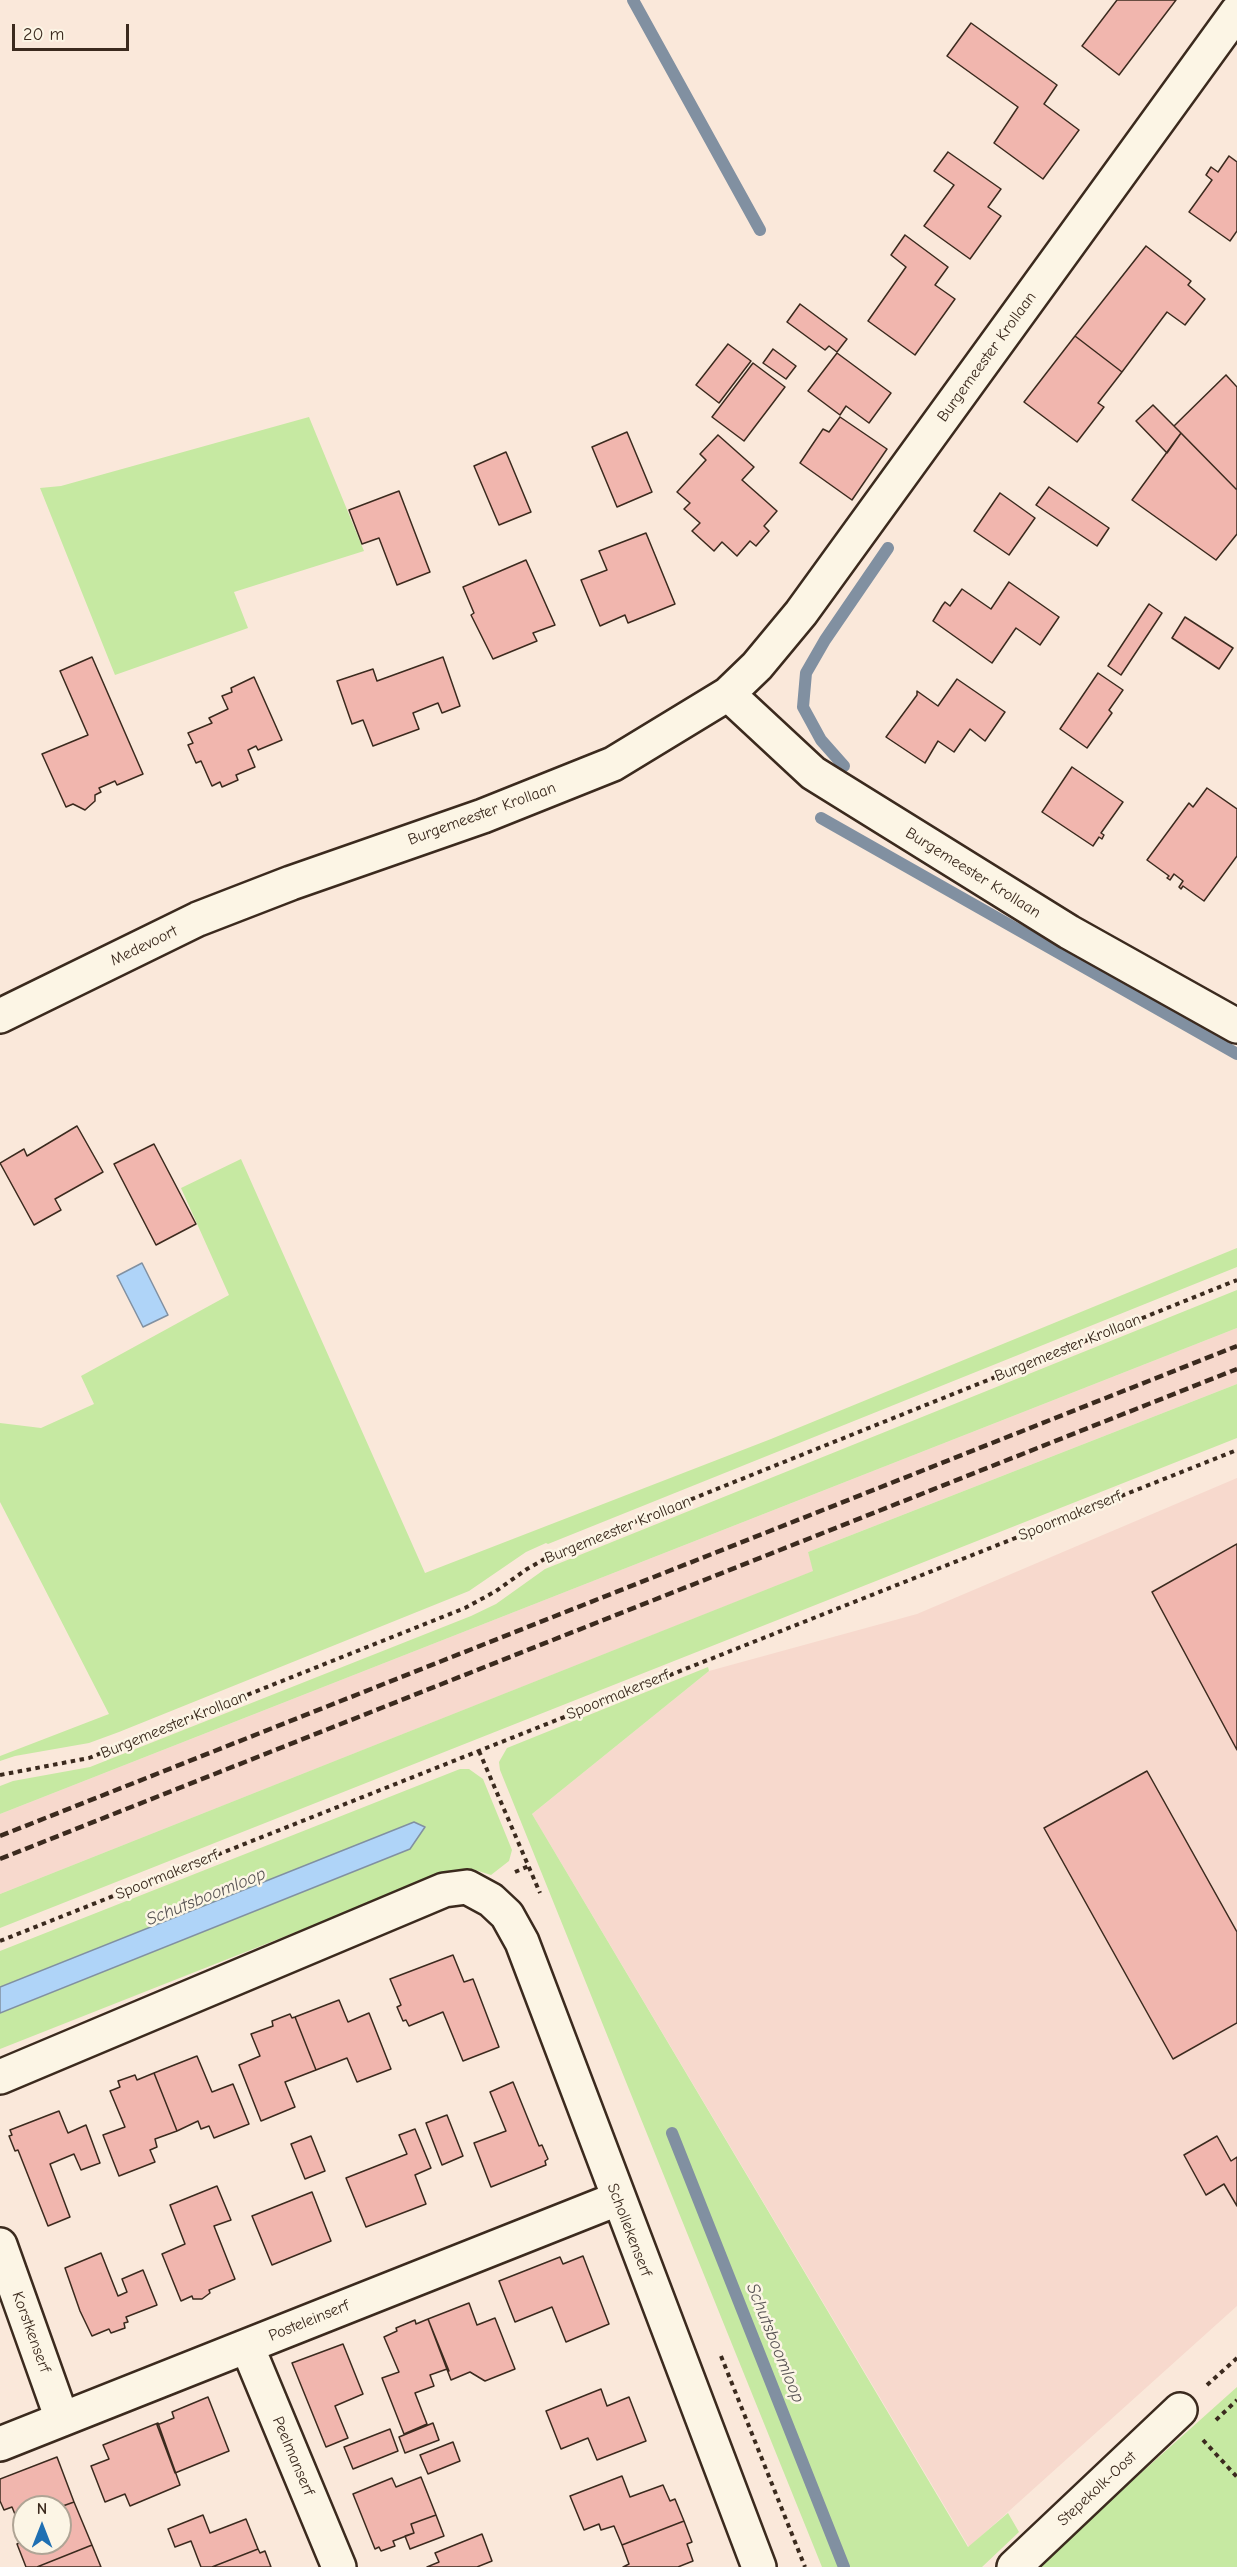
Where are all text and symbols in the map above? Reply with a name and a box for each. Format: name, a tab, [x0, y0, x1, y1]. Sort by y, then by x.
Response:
scale bar	[15, 12, 132, 50]
text: 20 m	[23, 24, 64, 45]
street label: Burgemeester Krollaan	[933, 288, 1041, 426]
street label: Burgemeester Krollaan	[405, 778, 559, 850]
street label: Burgemeester Krollaan	[902, 824, 1044, 922]
street label: Medevoort	[107, 922, 181, 970]
street label: Burgemeester Krollaan	[992, 1310, 1144, 1386]
street label: Spoormakerserf	[1016, 1487, 1124, 1545]
street label: Burgemeester Krollaan	[542, 1492, 694, 1568]
street label: Spoormakerserf	[564, 1666, 672, 1724]
street label: Burgemeester Krollaan	[98, 1687, 250, 1763]
street label: Spoormakerserf	[113, 1846, 221, 1904]
water label: Schutsboomloop	[143, 1863, 269, 1931]
street label: Schollekenserf	[602, 2181, 656, 2279]
water label: Schutsboomloop	[741, 2280, 809, 2406]
street label: Korstkenserf	[7, 2289, 55, 2375]
street label: Posteleinserf	[266, 2296, 352, 2346]
street label: Peelmanserf	[268, 2414, 318, 2498]
street label: Stepekolk-Oost	[1054, 2448, 1140, 2530]
north arrow	[12, 2495, 72, 2555]
text: N	[37, 2500, 47, 2518]

